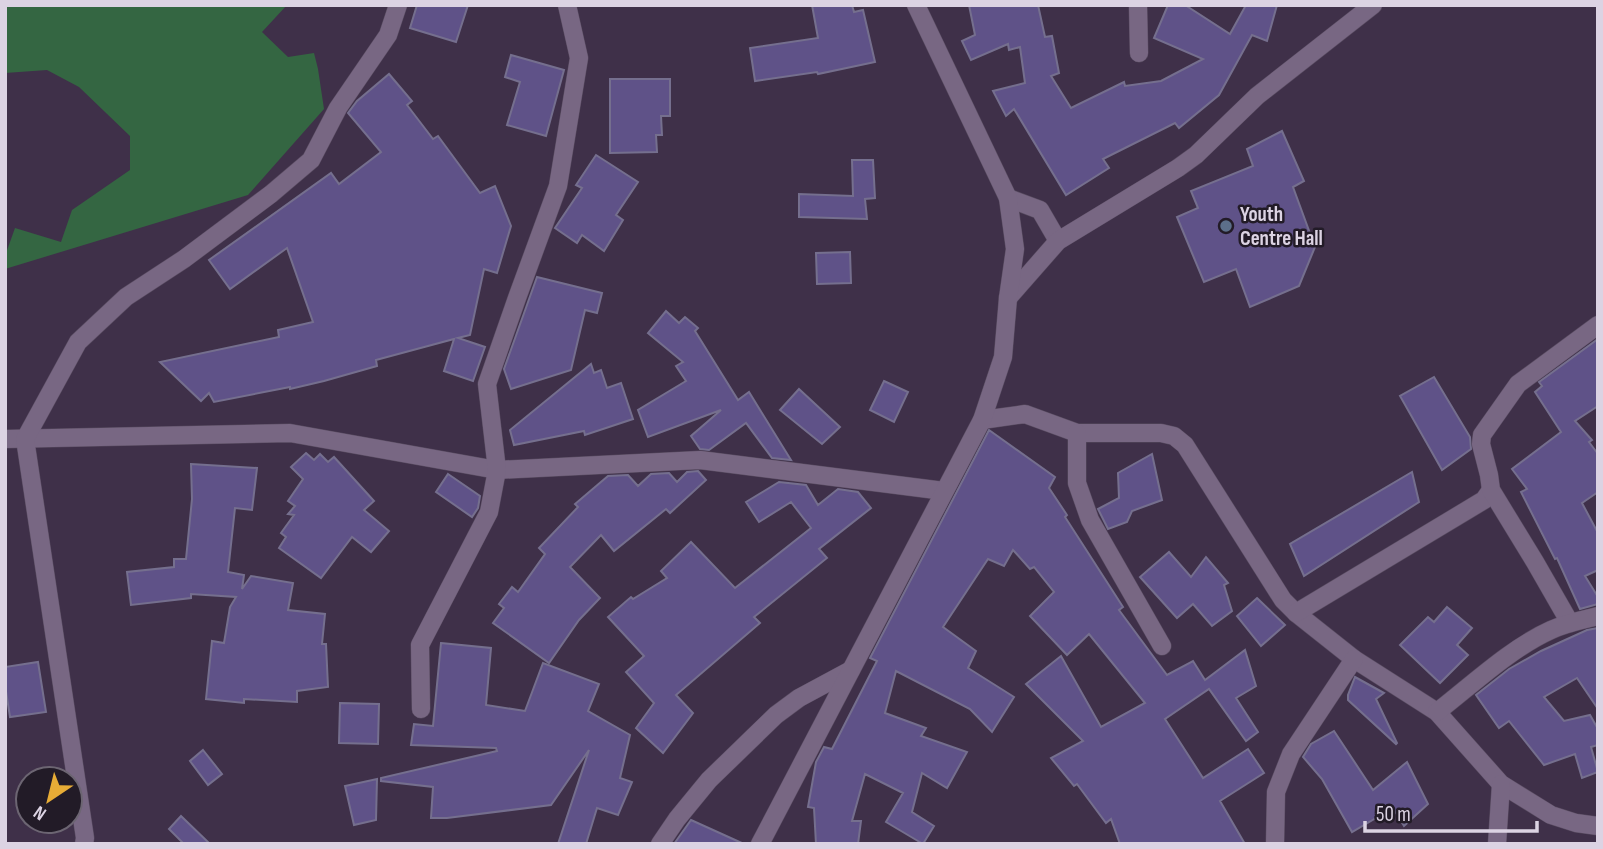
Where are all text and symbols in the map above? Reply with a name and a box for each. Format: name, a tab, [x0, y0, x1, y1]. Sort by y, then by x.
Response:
place label: Youth Centre Hall	[1240, 202, 1323, 251]
marker: Youth Centre Hall	[1218, 218, 1234, 234]
north arrow	[14, 765, 84, 835]
scale bar	[1365, 790, 1536, 834]
text: N	[29, 800, 51, 825]
text: 50 m	[1376, 802, 1411, 827]

